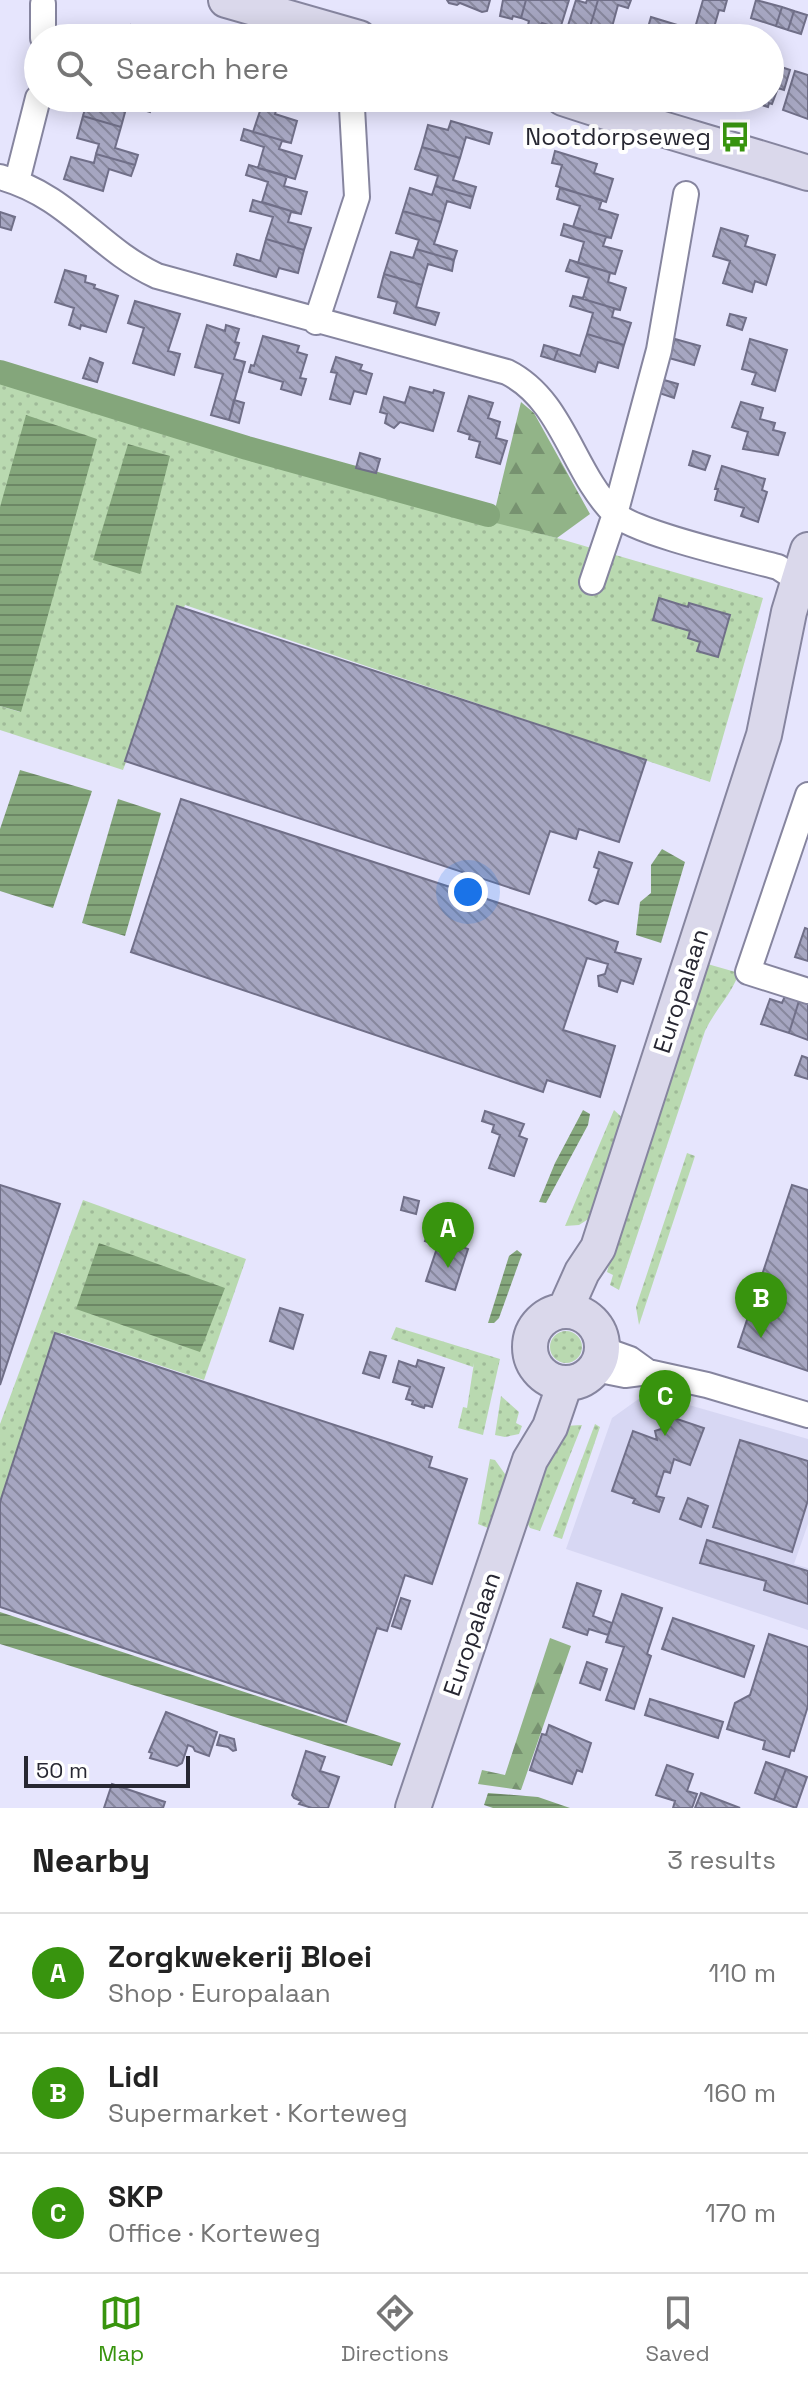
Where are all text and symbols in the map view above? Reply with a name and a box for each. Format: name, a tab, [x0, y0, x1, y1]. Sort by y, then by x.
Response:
search box	[24, 24, 784, 112]
icon: search	[52, 46, 96, 90]
text: Search here	[116, 49, 289, 88]
bus stop icon: Nootdorpseweg	[718, 120, 752, 154]
place label: Nootdorpseweg	[525, 121, 711, 152]
your location	[448, 872, 488, 912]
street label: Europalaan	[646, 925, 715, 1057]
pin: A	[422, 1202, 474, 1268]
pin: B	[735, 1272, 787, 1338]
pin: C	[639, 1370, 691, 1436]
street label: Europalaan	[436, 1568, 507, 1700]
scale bar	[24, 1752, 190, 1788]
text: 50 m	[36, 1756, 88, 1784]
text: Nearby	[32, 1839, 150, 1882]
text: 3 results	[667, 1843, 776, 1877]
text: Zorgkwekerij Bloei	[108, 1937, 372, 1976]
text: A	[50, 1956, 66, 1990]
text: 110 m	[709, 1956, 776, 1990]
text: Shop · Europalaan	[108, 1976, 331, 2010]
text: Lidl	[108, 2057, 159, 2096]
text: B	[49, 2076, 67, 2110]
text: 160 m	[704, 2076, 776, 2110]
text: Supermarket · Korteweg	[108, 2096, 408, 2130]
text: SKP	[108, 2177, 163, 2216]
text: C	[50, 2196, 66, 2230]
text: 170 m	[705, 2196, 776, 2230]
text: Office · Korteweg	[108, 2216, 321, 2250]
tab: Map	[98, 2291, 144, 2367]
tab: Directions	[341, 2291, 449, 2367]
tab: Saved	[645, 2291, 710, 2367]

